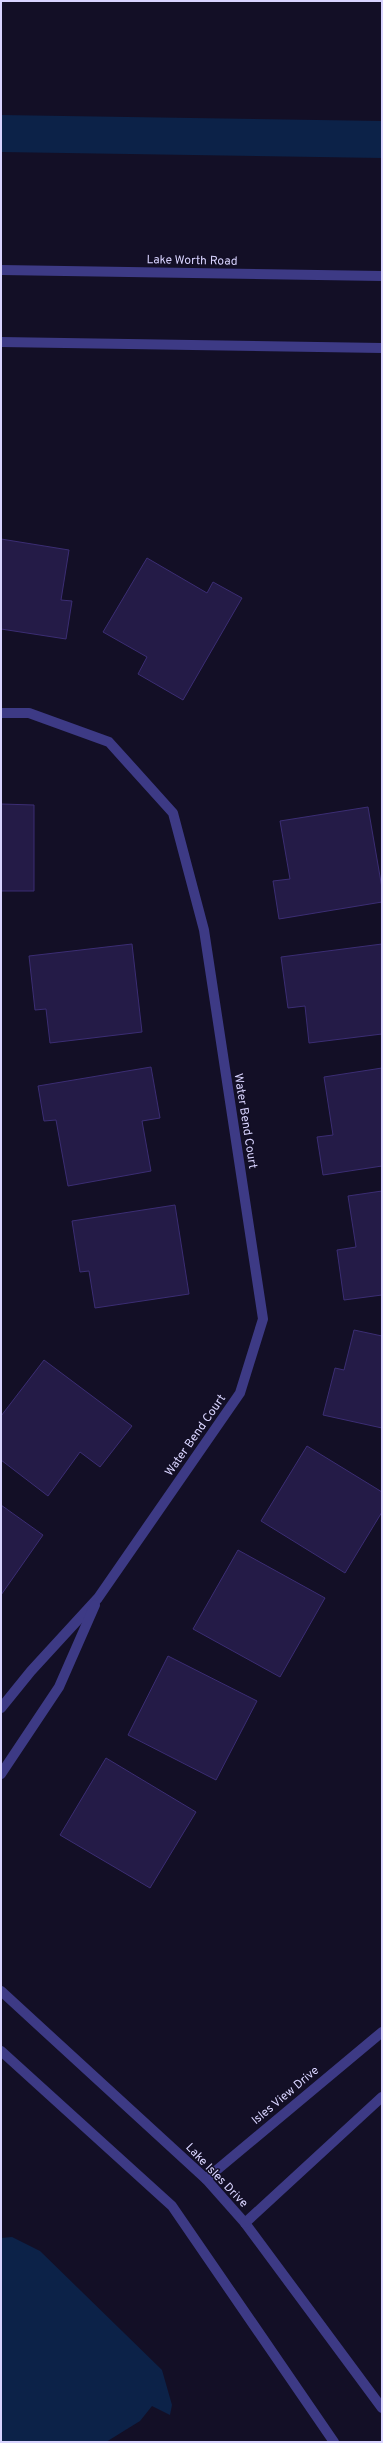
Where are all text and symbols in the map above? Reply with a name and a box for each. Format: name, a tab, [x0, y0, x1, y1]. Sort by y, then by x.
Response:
street label: Lake Worth Road	[146, 252, 238, 270]
street label: Water Bend Court	[230, 1072, 260, 1170]
street label: Water Bend Court	[162, 1392, 230, 1480]
street label: Isles View Drive	[249, 2063, 323, 2129]
street label: Lake Isles Drive	[182, 2140, 251, 2211]

